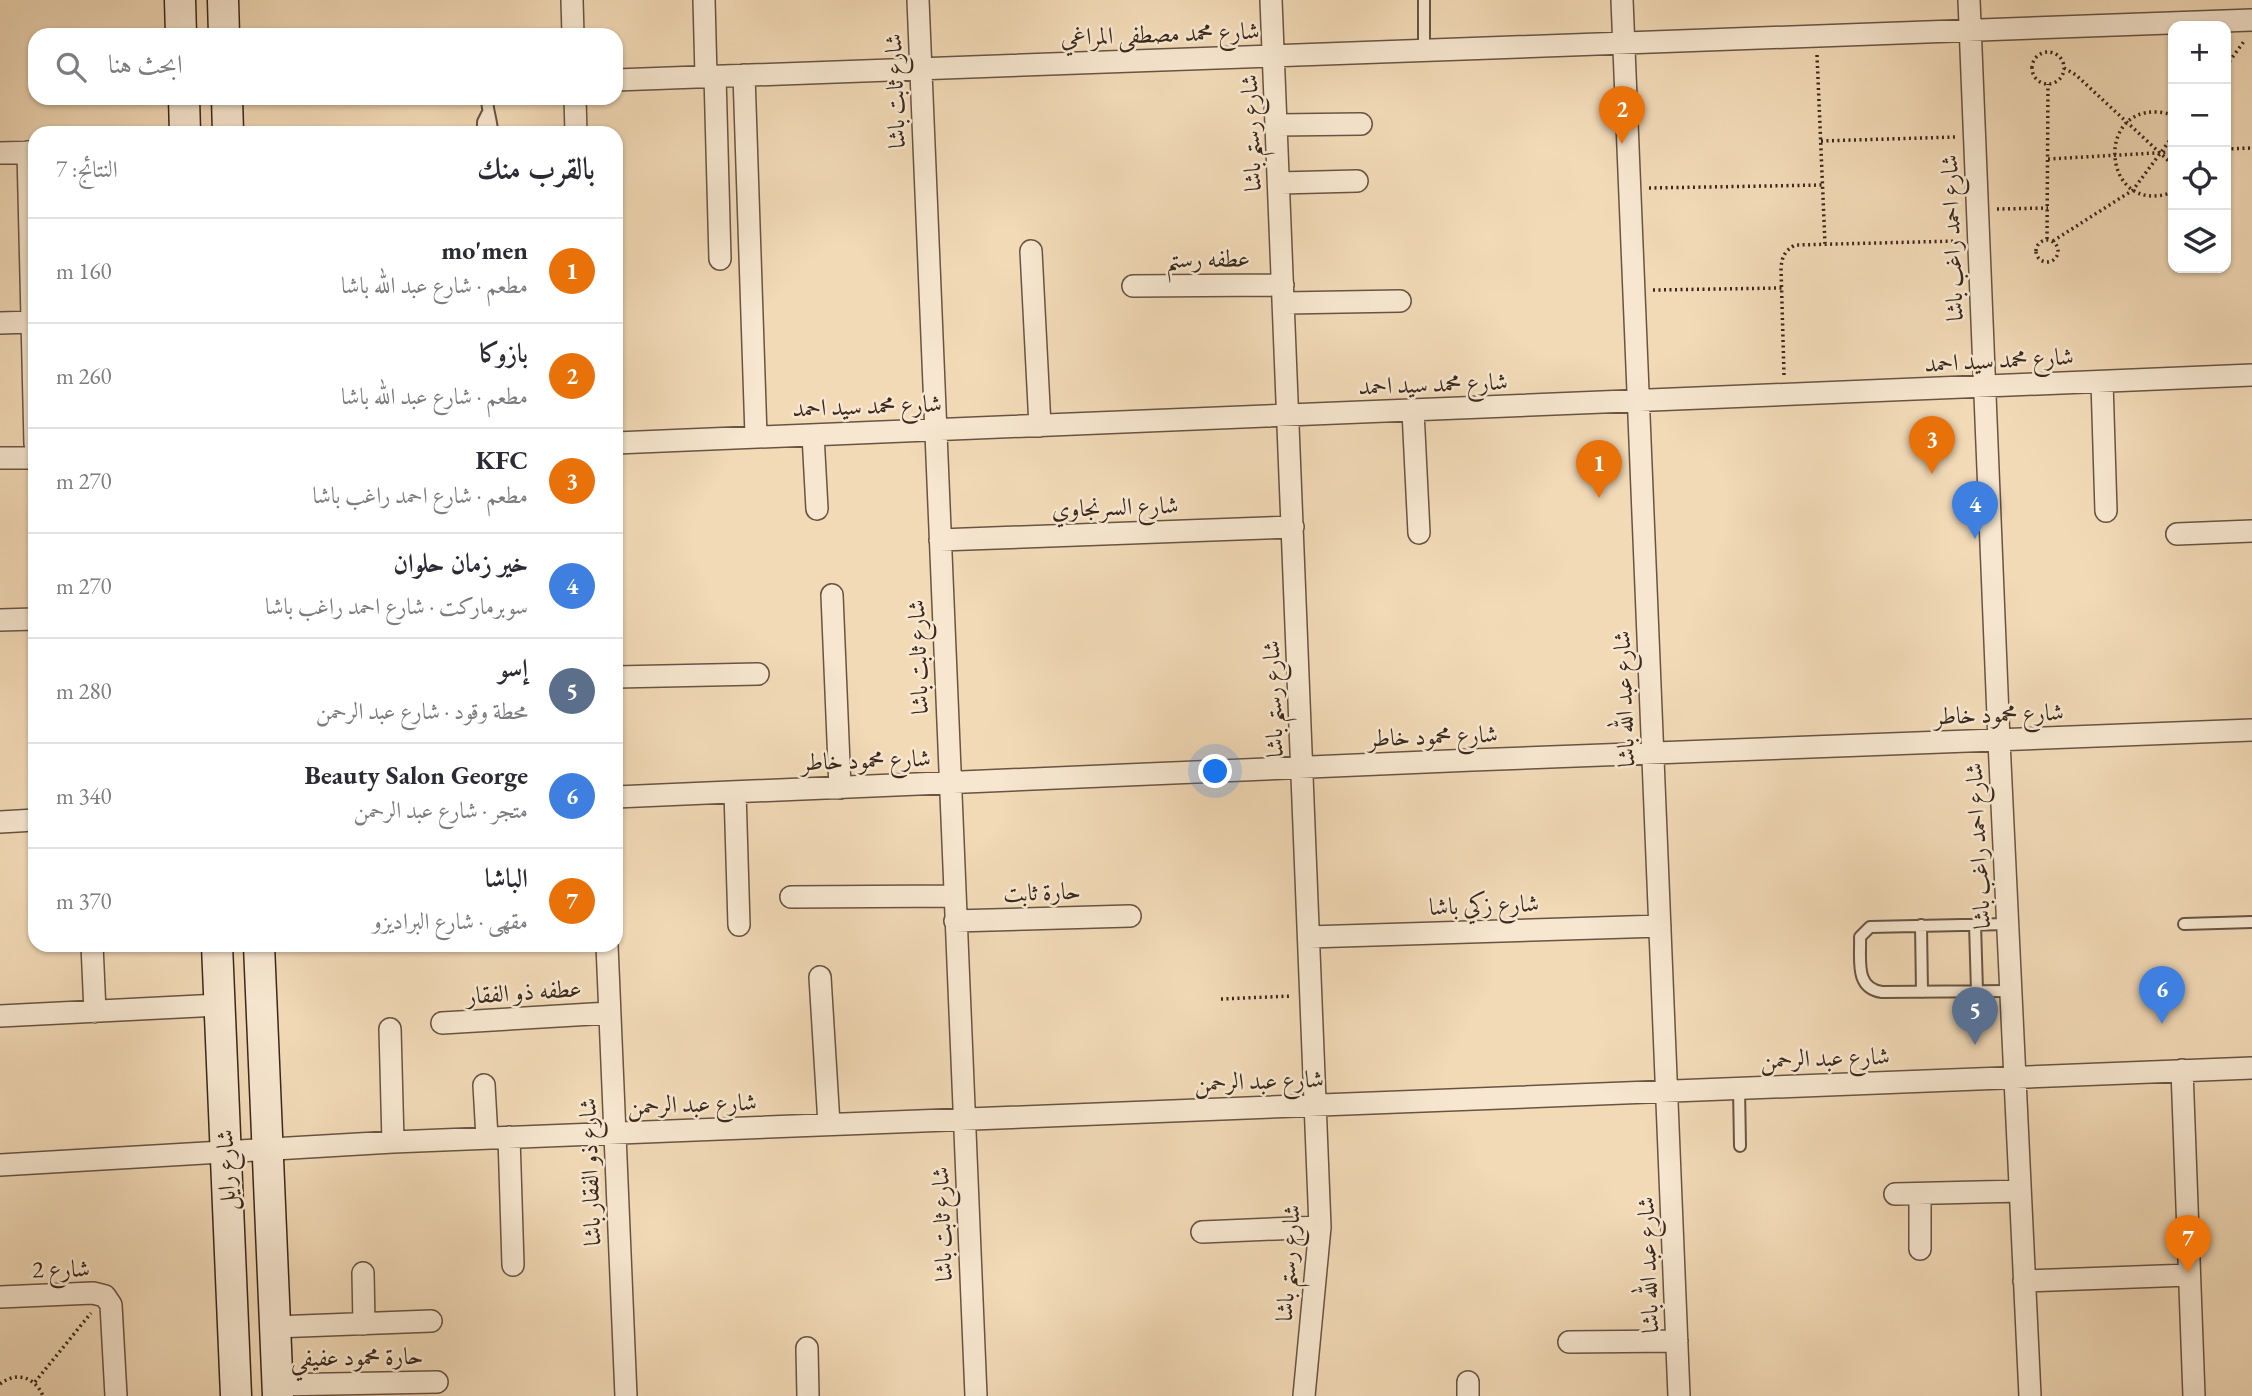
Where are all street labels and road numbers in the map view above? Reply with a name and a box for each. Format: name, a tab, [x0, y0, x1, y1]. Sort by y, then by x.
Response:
street label: شارع محمد مصطفى المراغي	[1060, 15, 1260, 57]
street label: شارع ثابت باشا	[877, 33, 917, 149]
street label: شارع رستم باشا	[1233, 74, 1277, 192]
street label: شارع احمد راغب باشا	[1933, 154, 1975, 322]
street label: عطفه رستم	[1166, 242, 1251, 284]
street label: شارع محمد سيد احمد	[1923, 340, 2075, 384]
street label: شارع محمد سيد احمد	[1358, 365, 1509, 407]
street label: شارع محمد سيد احمد	[792, 387, 943, 429]
street label: شارع السرنجاوي	[1051, 489, 1179, 529]
street label: شارع ثابت باشا	[900, 599, 940, 715]
street label: شارع عبد الله باشا	[1603, 630, 1646, 768]
street label: شارع رستم باشا	[1255, 640, 1299, 758]
street label: شارع محمود خاطر	[1931, 696, 2065, 736]
street label: شارع محمود خاطر	[1365, 718, 1499, 758]
street label: شارع محمود خاطر	[798, 742, 932, 782]
street label: شارع احمد راغب باشا	[1958, 762, 2002, 930]
street label: حارة ثابت	[1003, 875, 1081, 908]
street label: شارع زكي باشا	[1428, 887, 1540, 927]
street label: عطفه ذو الفقار	[463, 972, 583, 1011]
street label: شارع عبد الرحمن	[1760, 1040, 1890, 1080]
street label: شارع عبد الرحمن	[1194, 1063, 1324, 1103]
street label: شارع عبد الرحمن	[627, 1086, 757, 1126]
street label: شارع ذو الفقار باشا	[571, 1097, 613, 1247]
street label: شارع رايل	[209, 1129, 247, 1211]
street label: شارع ثابت باشا	[924, 1166, 964, 1282]
street label: شارع عبد الله باشا	[1627, 1196, 1670, 1334]
street label: شارع رستم باشا	[1268, 1203, 1316, 1323]
street label: شارع 2	[32, 1252, 90, 1290]
street label: حارة محمود عفيفي	[290, 1340, 424, 1381]

